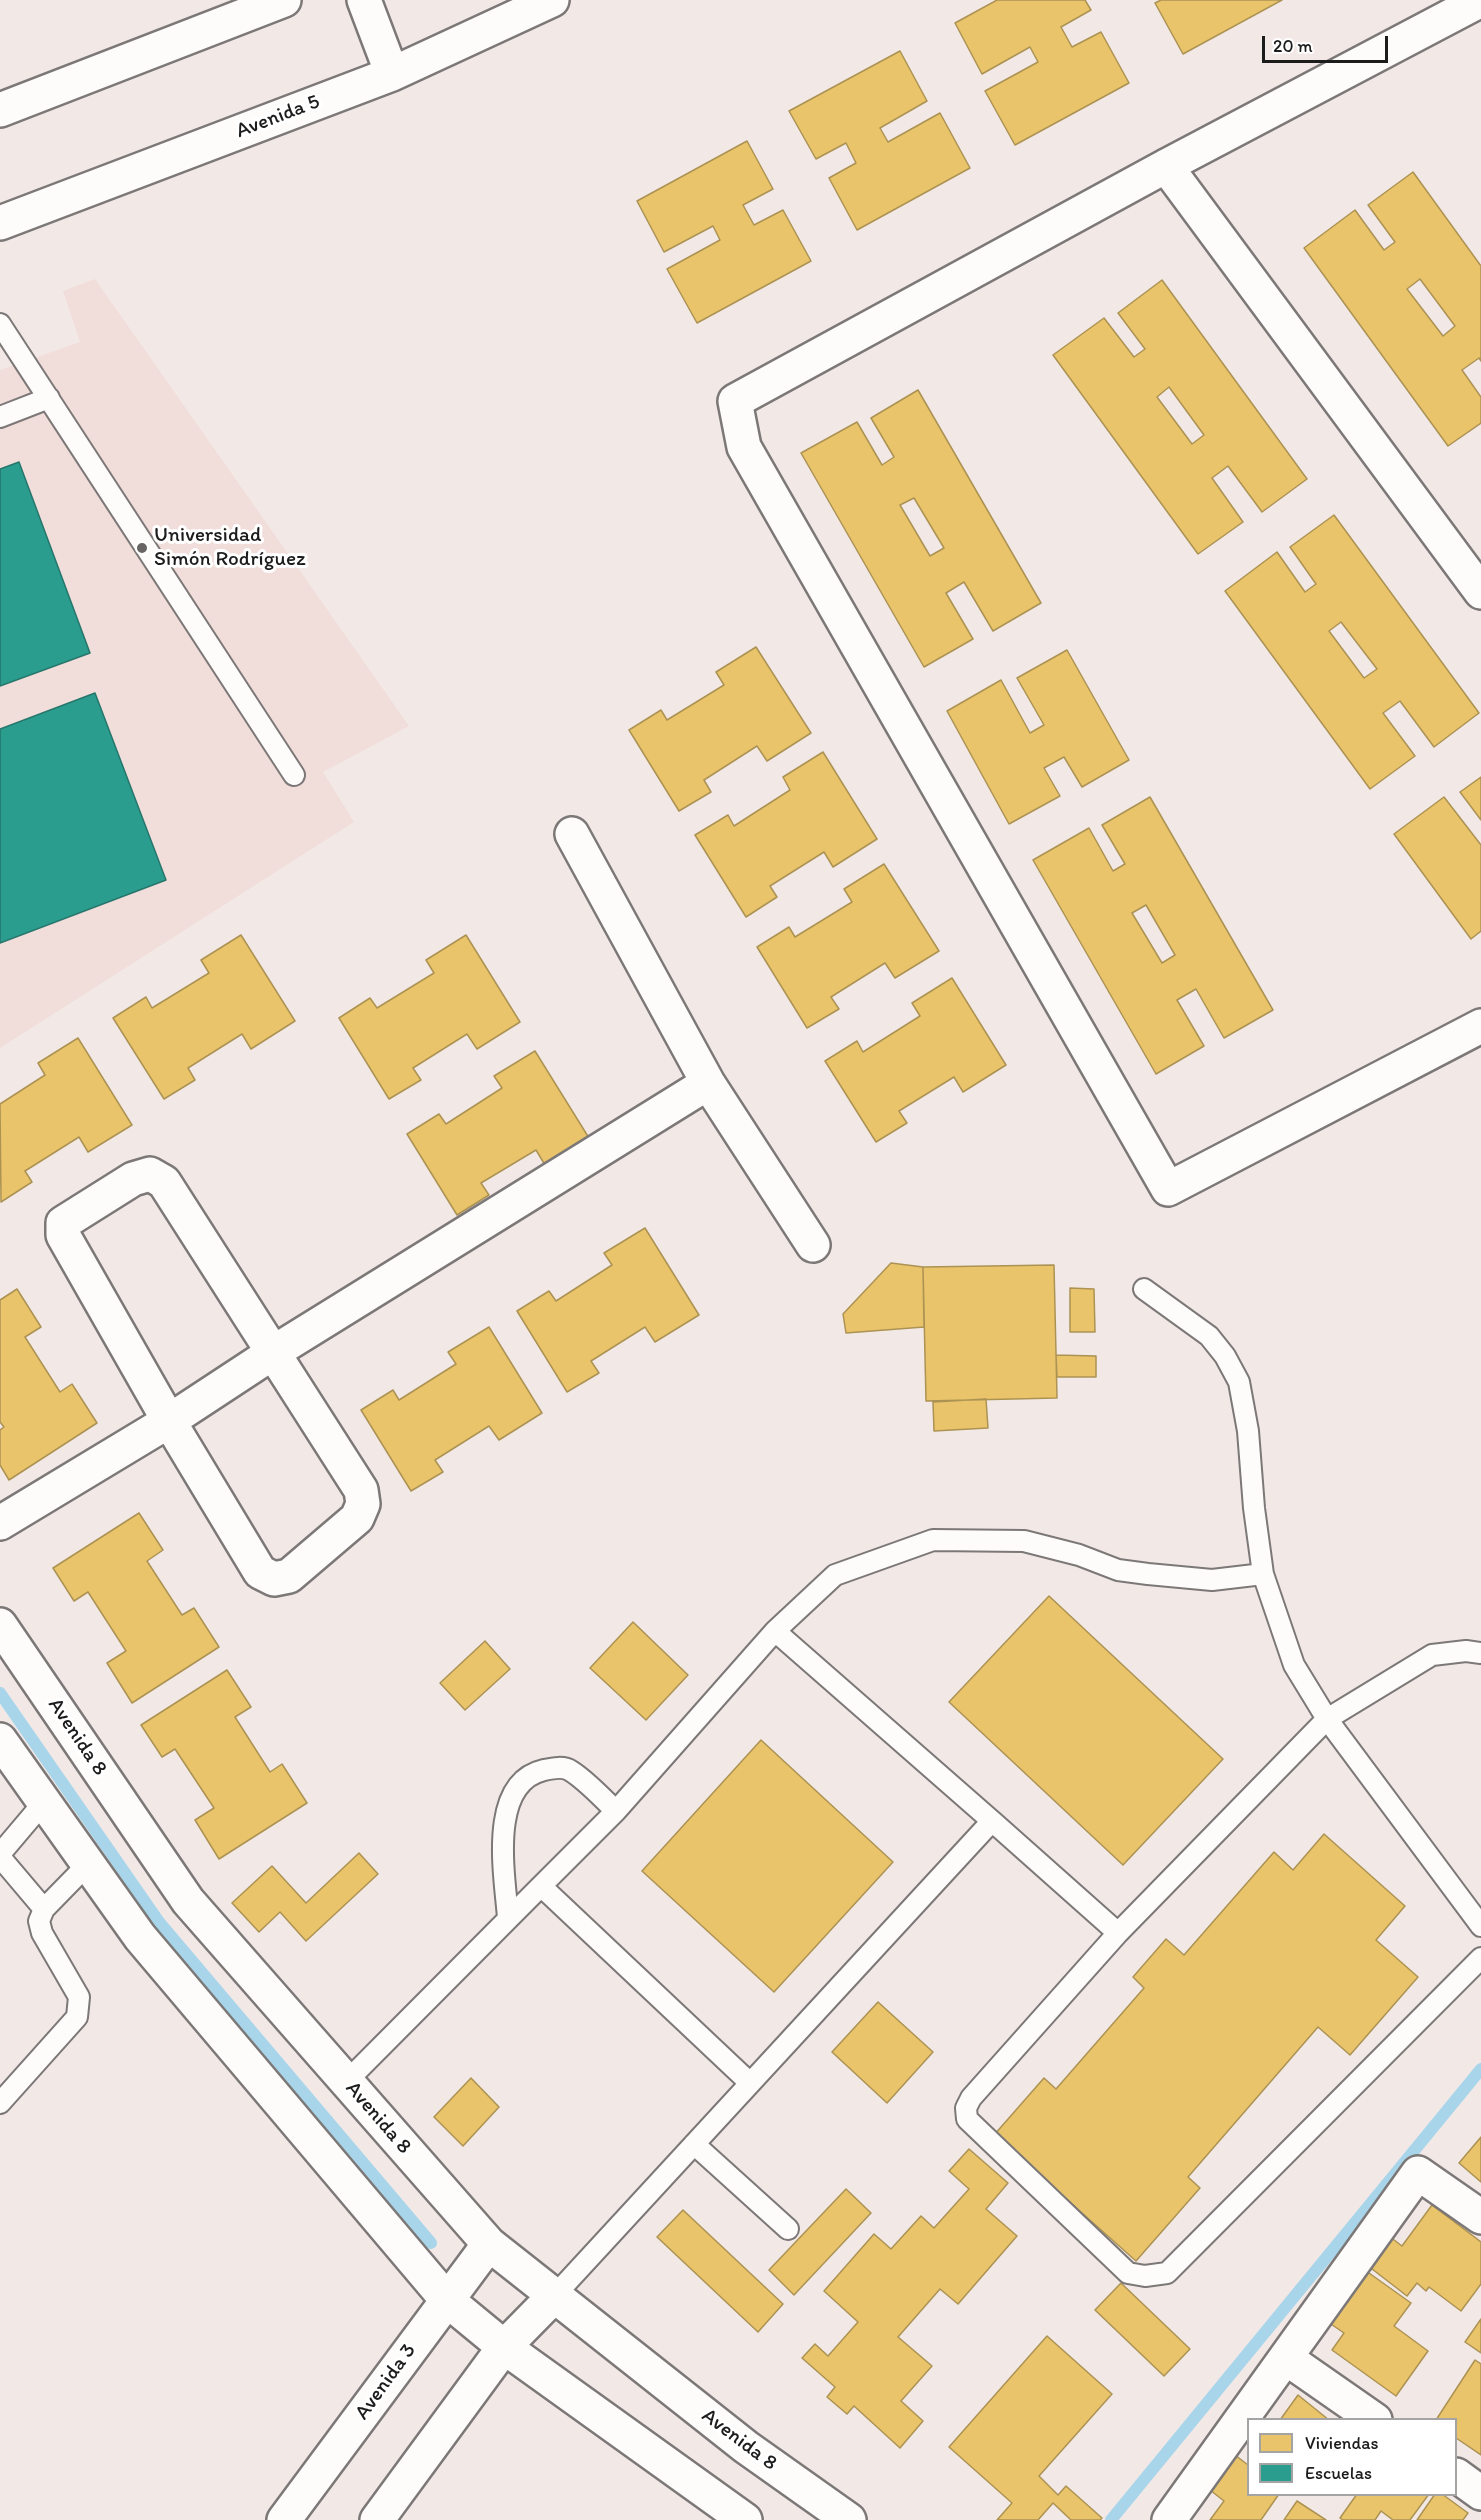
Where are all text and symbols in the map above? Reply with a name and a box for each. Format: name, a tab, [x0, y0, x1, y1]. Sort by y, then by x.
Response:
scale bar	[1265, 24, 1391, 62]
text: 20 m	[1273, 35, 1313, 57]
street label: Avenida 5	[233, 90, 323, 144]
place label: Universidad Simón Rodríguez	[154, 523, 306, 573]
marker: Universidad Simón Rodríguez	[135, 541, 149, 555]
street label: Avenida 8	[42, 1693, 112, 1781]
street label: Avenida 8	[340, 2077, 416, 2159]
street label: Avenida 3	[350, 2339, 422, 2425]
street label: Avenida 8	[696, 2403, 782, 2477]
legend	[1247, 2418, 1457, 2496]
text: Viviendas	[1305, 2432, 1379, 2454]
text: Escuelas	[1305, 2462, 1372, 2484]

